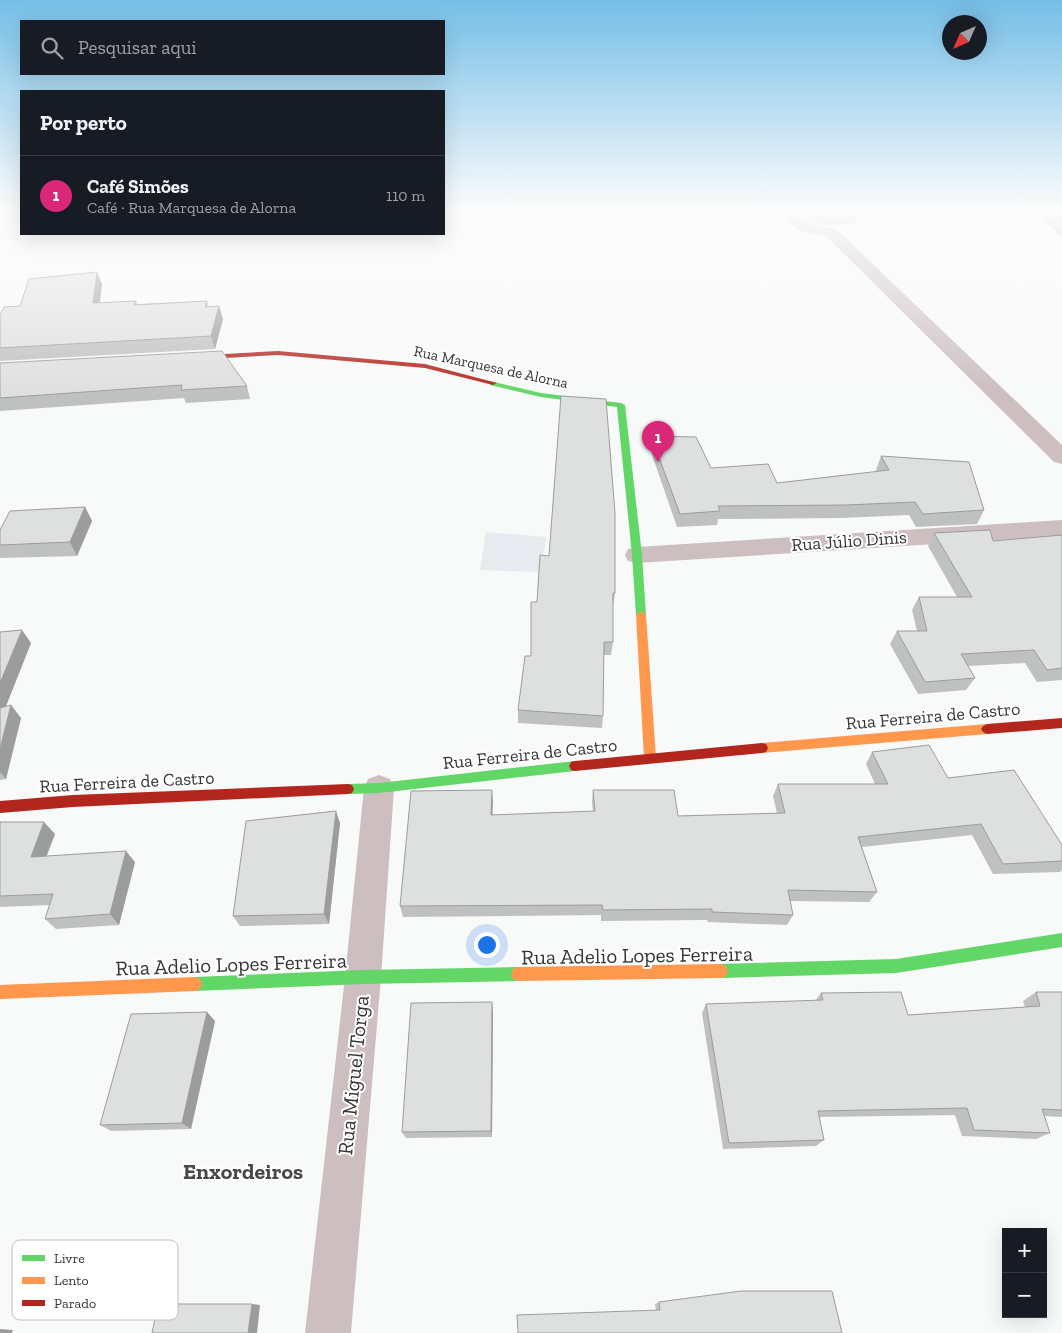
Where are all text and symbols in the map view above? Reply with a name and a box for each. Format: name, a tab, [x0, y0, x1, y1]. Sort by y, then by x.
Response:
north arrow	[942, 15, 987, 60]
search box	[20, 20, 445, 75]
icon: search	[38, 34, 66, 62]
text: Pesquisar aqui	[78, 36, 197, 59]
text: Por perto	[40, 110, 127, 135]
text: Café Simões	[87, 175, 189, 198]
text: 1	[53, 186, 59, 205]
text: 110 m	[386, 186, 425, 205]
text: Café · Rua Marquesa de Alorna	[87, 198, 296, 217]
street label: Rua Marquesa de Alorna	[412, 342, 570, 392]
pin: 1	[642, 421, 674, 462]
street label: Rua Júlio Dinis	[791, 526, 908, 556]
street label: Rua Ferreira de Castro	[845, 697, 1021, 735]
street label: Rua Ferreira de Castro	[442, 734, 618, 774]
street label: Rua Ferreira de Castro	[39, 766, 215, 798]
your location	[474, 932, 500, 958]
street label: Rua Adelio Lopes Ferreira	[521, 940, 753, 970]
street label: Rua Adelio Lopes Ferreira	[115, 947, 347, 981]
street label: Rua Miguel Torga	[332, 994, 374, 1156]
district label: Enxordeiros	[183, 1158, 303, 1185]
map controls	[1002, 1228, 1047, 1318]
button: +	[1002, 1228, 1047, 1273]
legend	[12, 1240, 178, 1320]
text: Livre	[54, 1250, 85, 1267]
text: Lento	[54, 1272, 89, 1289]
button: −	[1002, 1273, 1047, 1318]
text: Parado	[54, 1295, 96, 1312]

